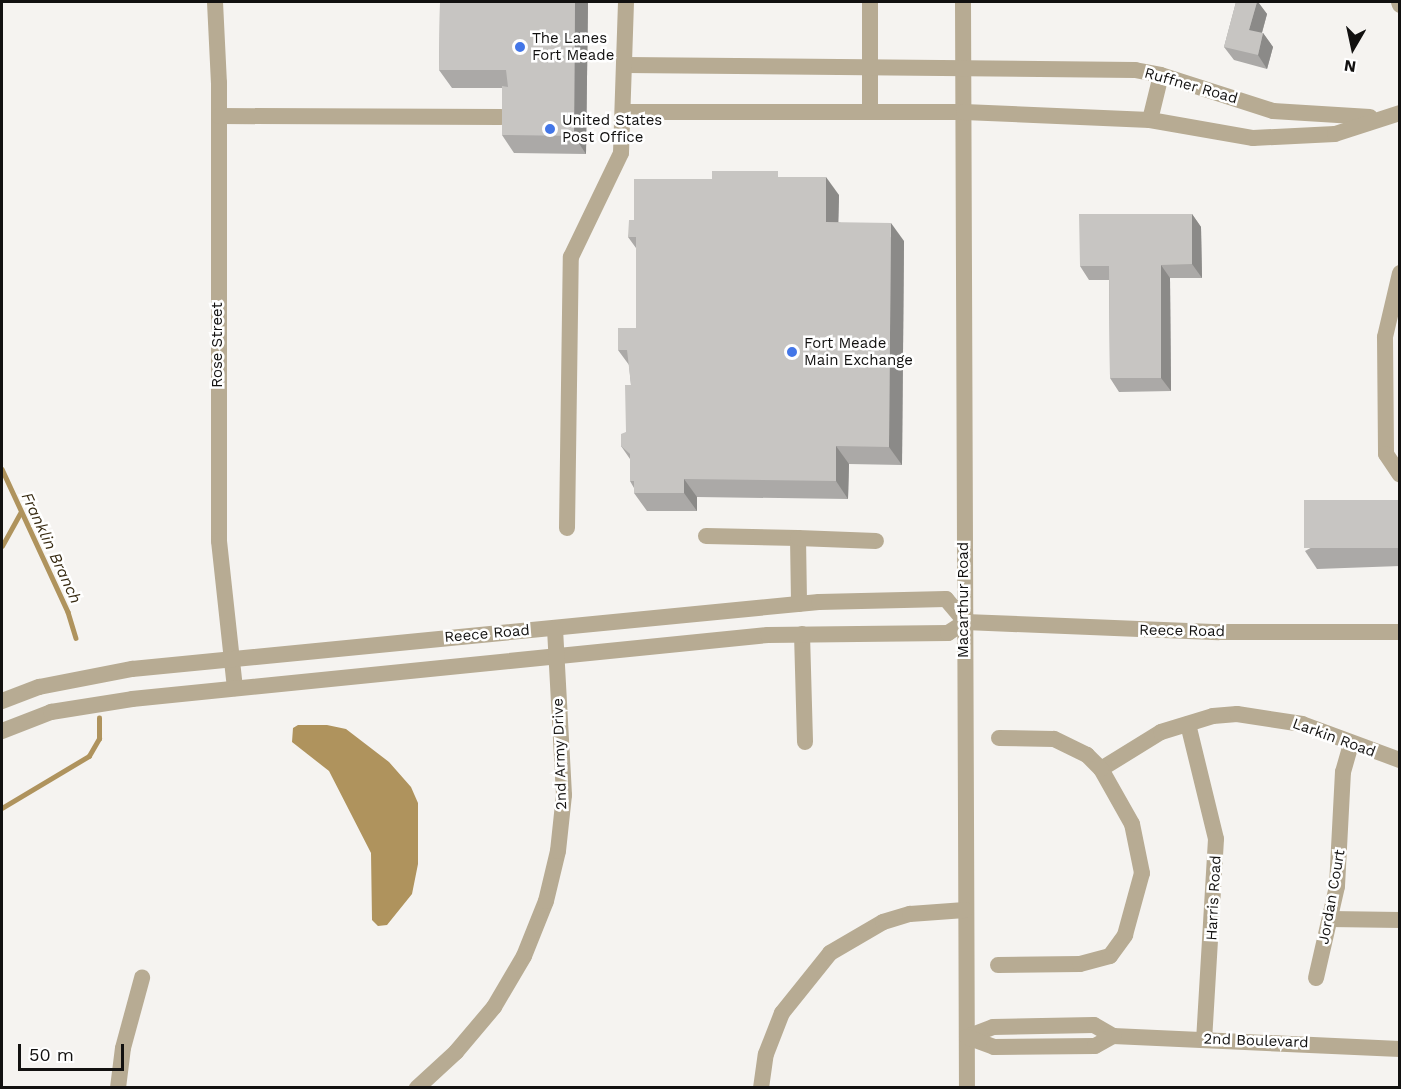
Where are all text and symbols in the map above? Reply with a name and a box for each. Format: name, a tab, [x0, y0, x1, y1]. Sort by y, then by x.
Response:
north arrow	[1323, 18, 1383, 78]
place label: The Lanes Fort Meade	[532, 29, 614, 64]
marker: The Lanes Fort Meade	[513, 40, 527, 54]
text: N	[1343, 56, 1357, 77]
street label: Ruffner Road	[1142, 64, 1240, 108]
place label: United States Post Office	[562, 111, 662, 146]
marker: United States Post Office	[543, 122, 557, 136]
street label: Rose Street	[209, 302, 227, 388]
place label: Fort Meade Main Exchange	[804, 334, 913, 369]
marker: Fort Meade Main Exchange	[785, 345, 799, 359]
water label: Franklin Branch	[17, 489, 85, 607]
street label: Macarthur Road	[955, 542, 973, 658]
street label: Reece Road	[443, 621, 531, 647]
street label: Reece Road	[1139, 621, 1225, 641]
street label: 2nd Army Drive	[549, 697, 571, 811]
street label: Larkin Road	[1290, 715, 1378, 761]
street label: Jordan Court	[1315, 848, 1349, 946]
street label: Harris Road	[1203, 855, 1225, 941]
street label: 2nd Boulevard	[1203, 1030, 1309, 1052]
scale bar	[21, 1032, 128, 1070]
text: 50 m	[29, 1044, 74, 1065]

